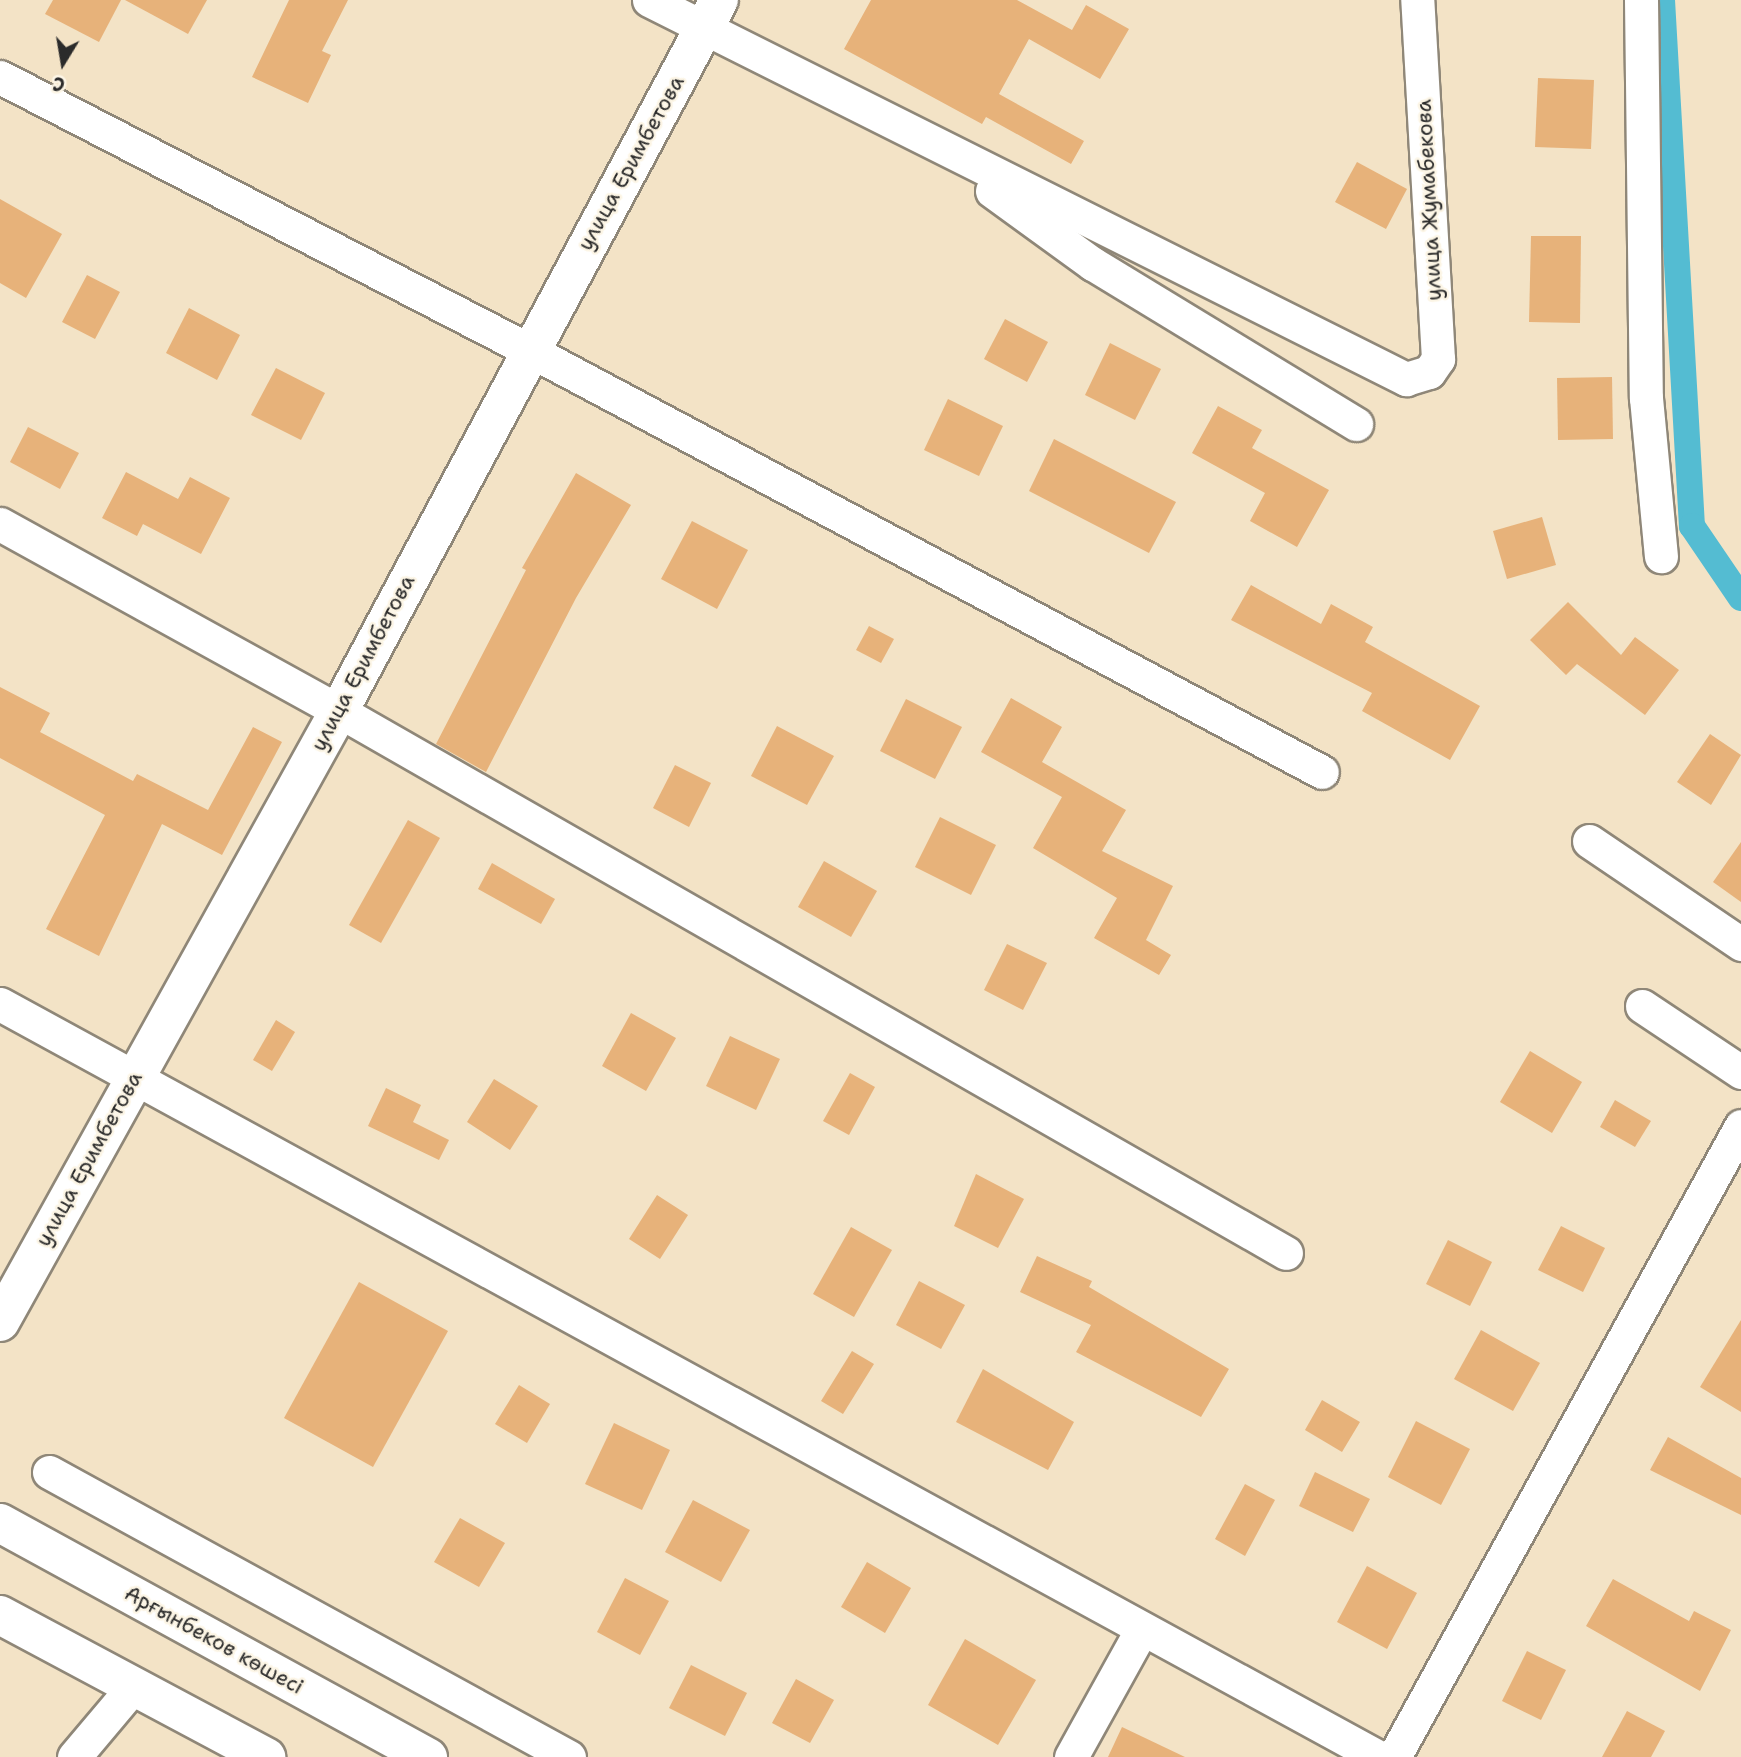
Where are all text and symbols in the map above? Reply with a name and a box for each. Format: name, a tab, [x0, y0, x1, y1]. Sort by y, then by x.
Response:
north arrow	[28, 28, 98, 98]
text: С	[51, 71, 67, 97]
street label: улица Еримбетова	[573, 71, 689, 255]
street label: улица Жумабекова	[1411, 99, 1447, 301]
street label: улица Еримбетова	[306, 571, 420, 755]
street label: улица Еримбетова	[31, 1067, 147, 1251]
street label: Арғынбеков көшесі	[120, 1580, 308, 1700]

